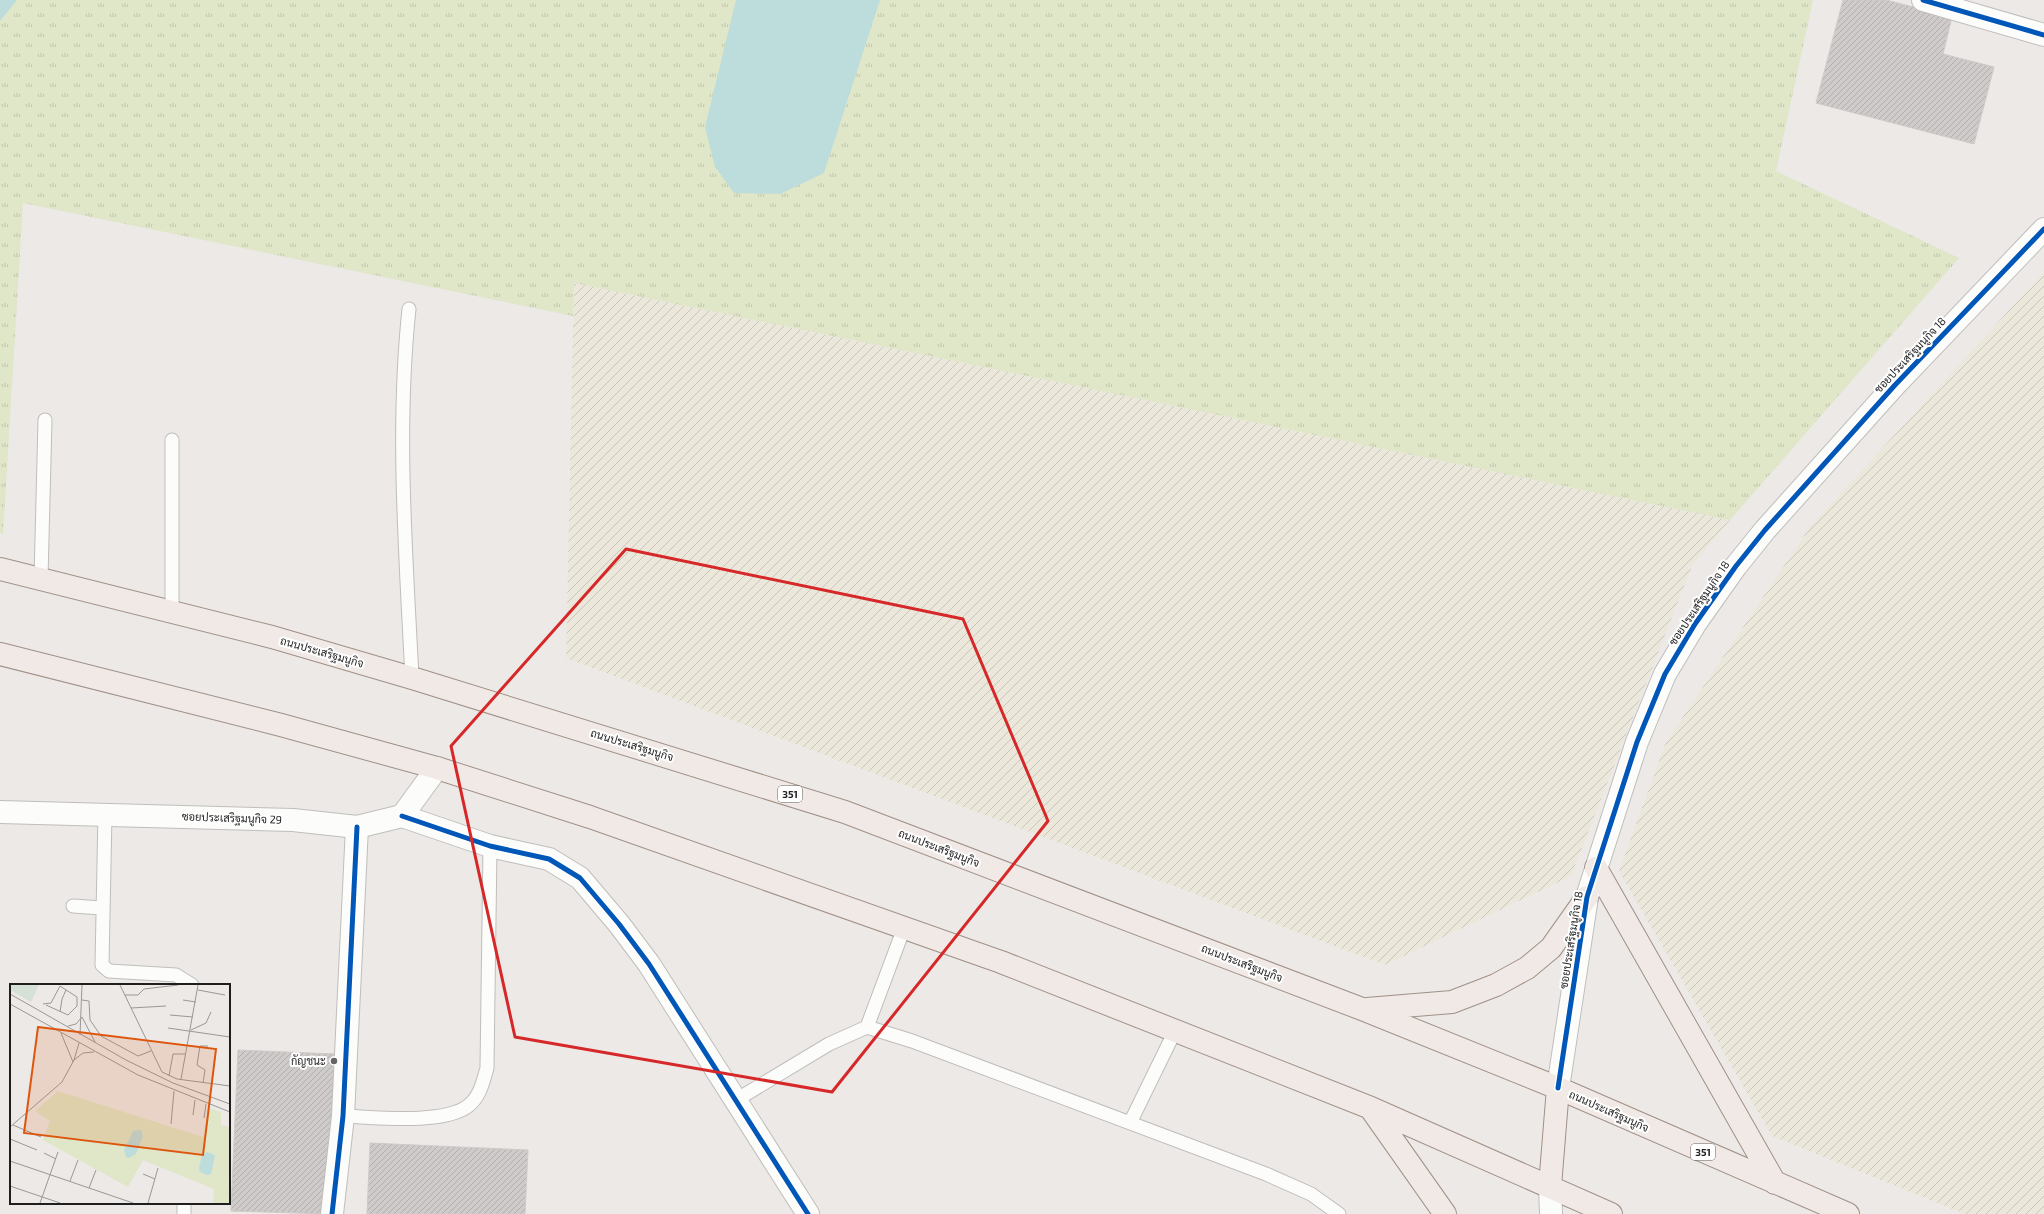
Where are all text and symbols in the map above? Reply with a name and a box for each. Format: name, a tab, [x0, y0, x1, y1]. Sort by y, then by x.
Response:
street label: ซอยประเสริฐมนูกิจ 18	[1871, 314, 1950, 397]
street label: ซอยประเสริฐมนูกิจ 18	[1666, 558, 1733, 648]
street label: ถนนประเสริฐมนูกิจ	[278, 633, 365, 672]
street label: ถนนประเสริฐมนูกิจ	[589, 726, 675, 765]
road number: 351	[778, 786, 802, 802]
street label: ซอยประเสริฐมนูกิจ 29	[182, 809, 282, 828]
street label: ถนนประเสริฐมนูกิจ	[896, 826, 982, 871]
street label: ซอยประเสริฐมนูกิจ 18	[1556, 890, 1587, 990]
street label: ถนนประเสริฐมนูกิจ	[1199, 941, 1285, 986]
inset map	[10, 984, 230, 1204]
place label: กัญชนะ	[291, 1054, 326, 1068]
marker: กัญชนะ	[329, 1056, 339, 1066]
street label: ถนนประเสริฐมนูกิจ	[1566, 1087, 1651, 1136]
road number: 351	[1691, 1144, 1715, 1160]

